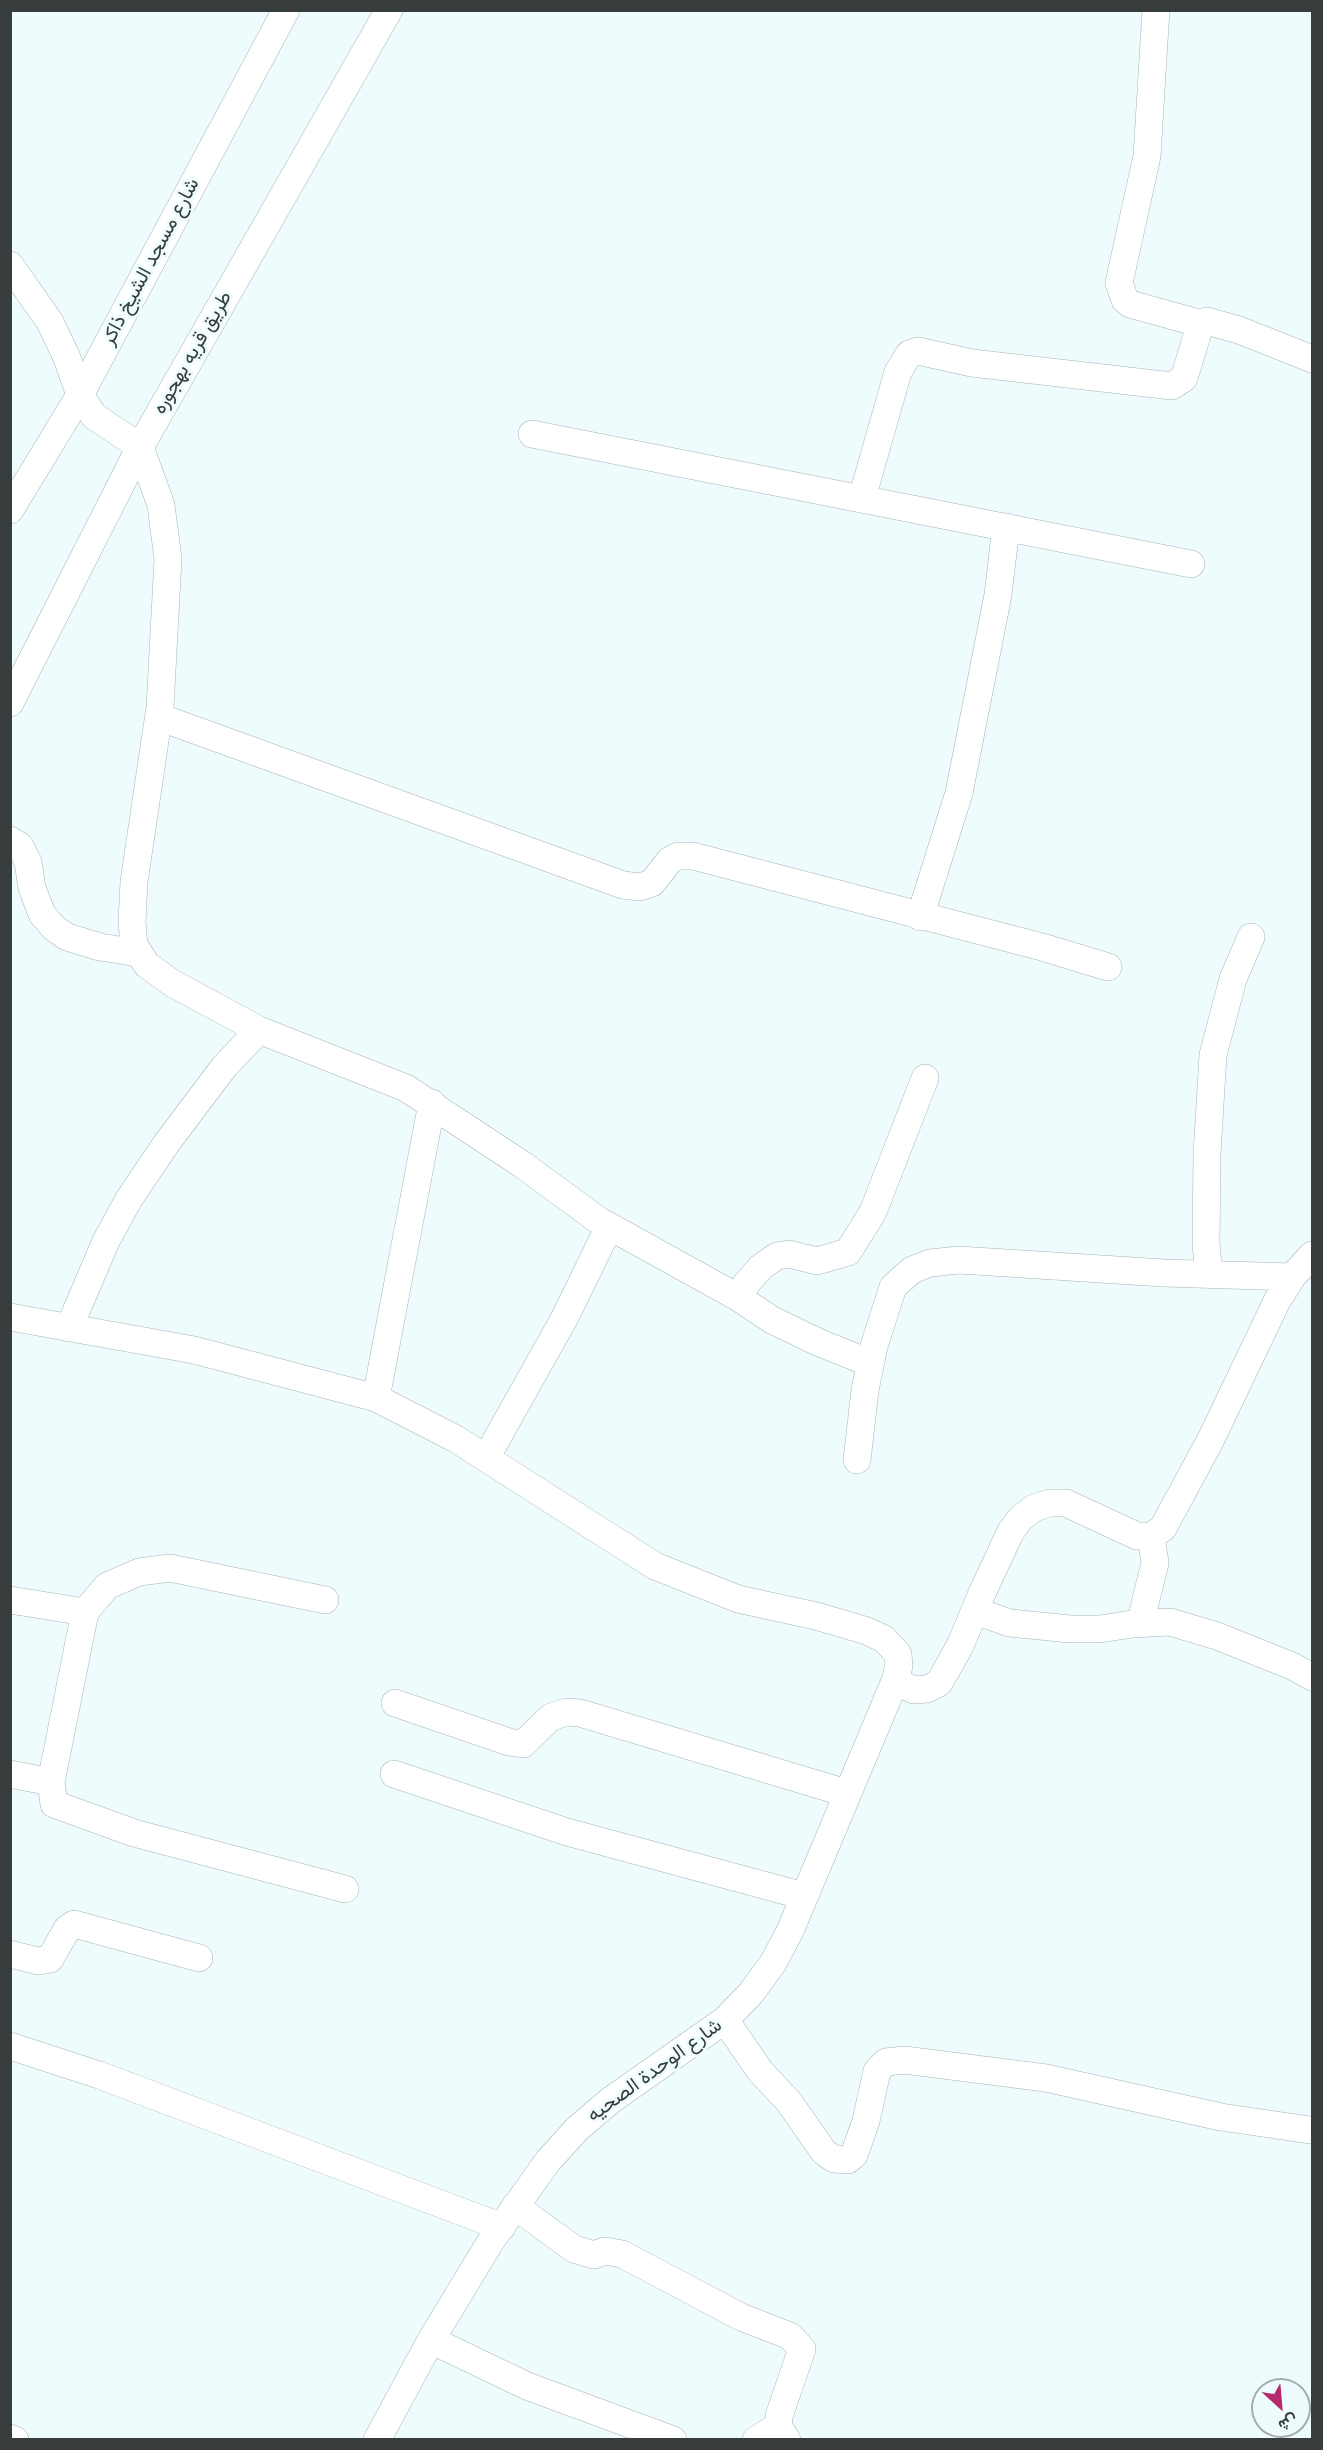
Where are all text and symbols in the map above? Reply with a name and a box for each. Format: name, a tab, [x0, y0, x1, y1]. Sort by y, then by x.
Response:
street label: شارع مسجد الشيخ ذاكر	[97, 174, 205, 350]
street label: طريق قريه بهجوره	[148, 287, 238, 419]
street label: شارع الوحدة الصحيه	[583, 2014, 727, 2128]
north arrow	[1251, 2378, 1311, 2438]
text: ش	[1275, 2410, 1301, 2436]

